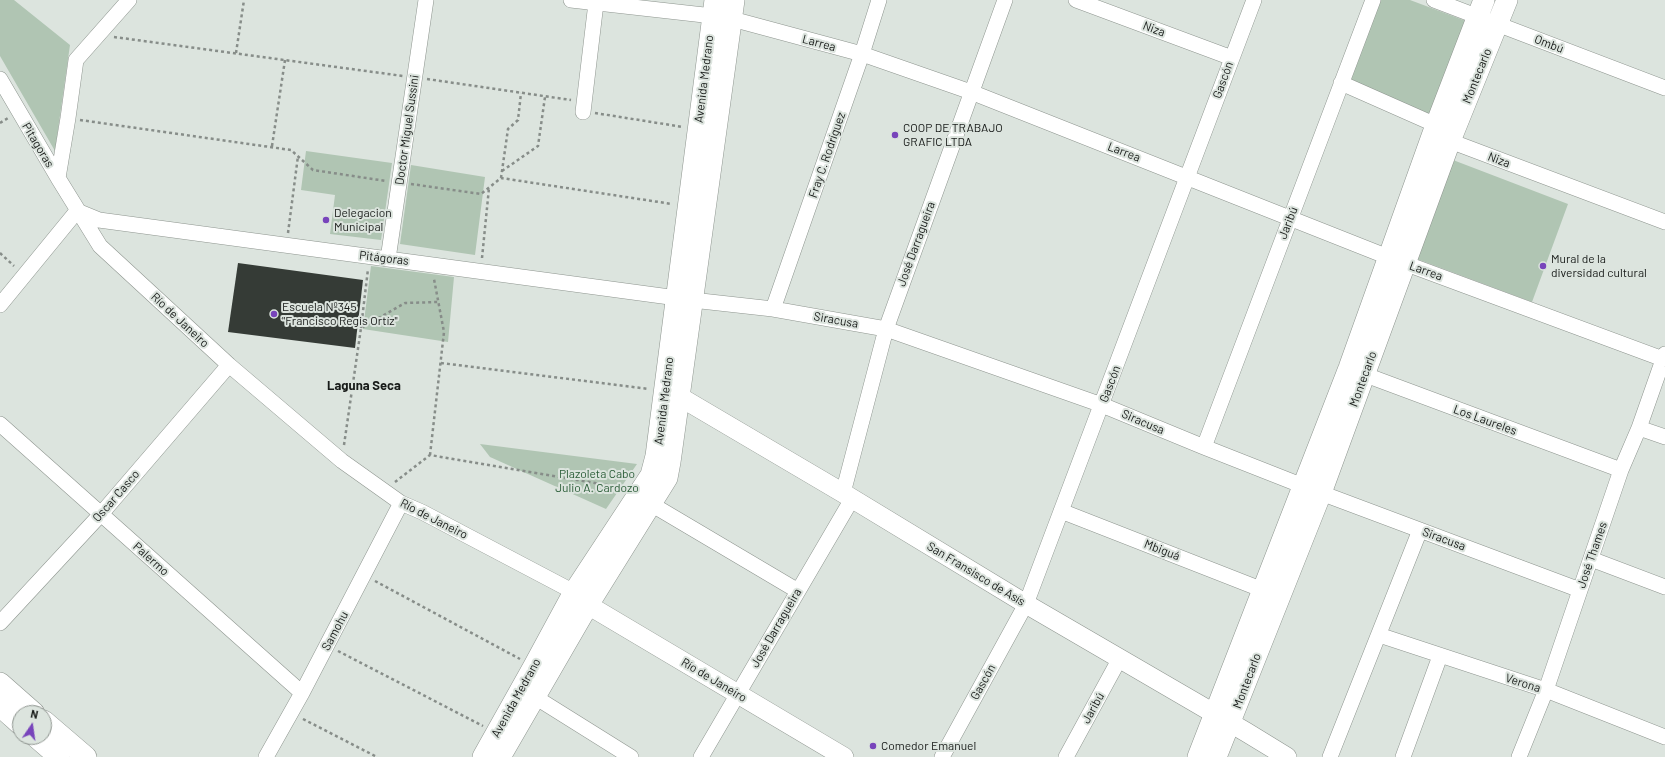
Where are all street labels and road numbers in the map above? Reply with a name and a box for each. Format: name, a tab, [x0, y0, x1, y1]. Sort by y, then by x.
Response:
street label: Niza	[1141, 18, 1167, 40]
street label: Larrea	[801, 32, 837, 54]
street label: Ombú	[1532, 32, 1566, 56]
street label: Avenida Medrano	[691, 34, 717, 124]
street label: Montecarlo	[1459, 46, 1495, 106]
street label: Gascón	[1210, 60, 1236, 100]
street label: Doctor Miguel Sussini	[392, 74, 422, 186]
street label: Fray C. Rodríguez	[806, 110, 848, 200]
street label: Pitagoras	[19, 120, 57, 170]
street label: Larrea	[1106, 139, 1142, 165]
street label: Niza	[1486, 149, 1512, 171]
street label: José Darragueira	[894, 200, 938, 288]
street label: Jaribú	[1275, 205, 1301, 241]
street label: Pitágoras	[358, 248, 410, 268]
street label: Larrea	[1408, 258, 1444, 284]
street label: Río de Janeiro	[148, 290, 212, 350]
street label: Siracusa	[813, 309, 859, 331]
street label: Montecarlo	[1346, 349, 1380, 409]
street label: Avenida Medrano	[651, 356, 677, 446]
street label: Gascón	[1096, 364, 1124, 404]
street label: Los Laureles	[1451, 402, 1519, 438]
street label: Siracusa	[1119, 407, 1167, 437]
street label: Oscar Casco	[89, 467, 143, 525]
street label: Río de Janeiro	[398, 496, 470, 542]
street label: José Thames	[1574, 520, 1610, 590]
street label: Siracusa	[1420, 525, 1468, 553]
street label: Mbiguá	[1142, 537, 1182, 563]
street label: Palermo	[130, 539, 172, 579]
street label: San Fransisco de Asís	[924, 539, 1028, 609]
street label: José Darragueira	[747, 586, 805, 670]
street label: Samohu	[319, 609, 351, 653]
street label: Montecarlo	[1230, 651, 1264, 711]
street label: Río de Janeiro	[679, 655, 749, 705]
street label: Avenida Medrano	[488, 656, 544, 740]
street label: Gascón	[967, 662, 999, 702]
street label: Verona	[1504, 671, 1542, 695]
street label: Jaribú	[1079, 690, 1107, 726]

